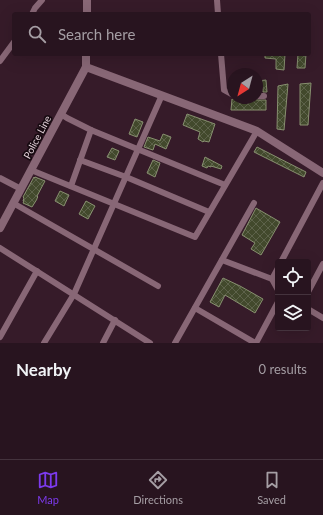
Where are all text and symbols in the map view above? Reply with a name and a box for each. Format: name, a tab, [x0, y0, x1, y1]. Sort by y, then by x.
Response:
search box	[12, 12, 311, 56]
icon: search	[26, 23, 48, 45]
text: Search here	[58, 25, 135, 43]
north arrow	[227, 68, 263, 104]
street label: Police Line	[21, 113, 53, 161]
map controls	[275, 259, 311, 331]
button: locate	[275, 259, 311, 295]
button: layers	[275, 295, 311, 331]
text: Nearby	[16, 359, 71, 380]
text: 0 results	[259, 361, 307, 377]
tab: Map	[37, 469, 59, 506]
tab: Directions	[133, 469, 183, 506]
tab: Saved	[257, 469, 286, 506]

